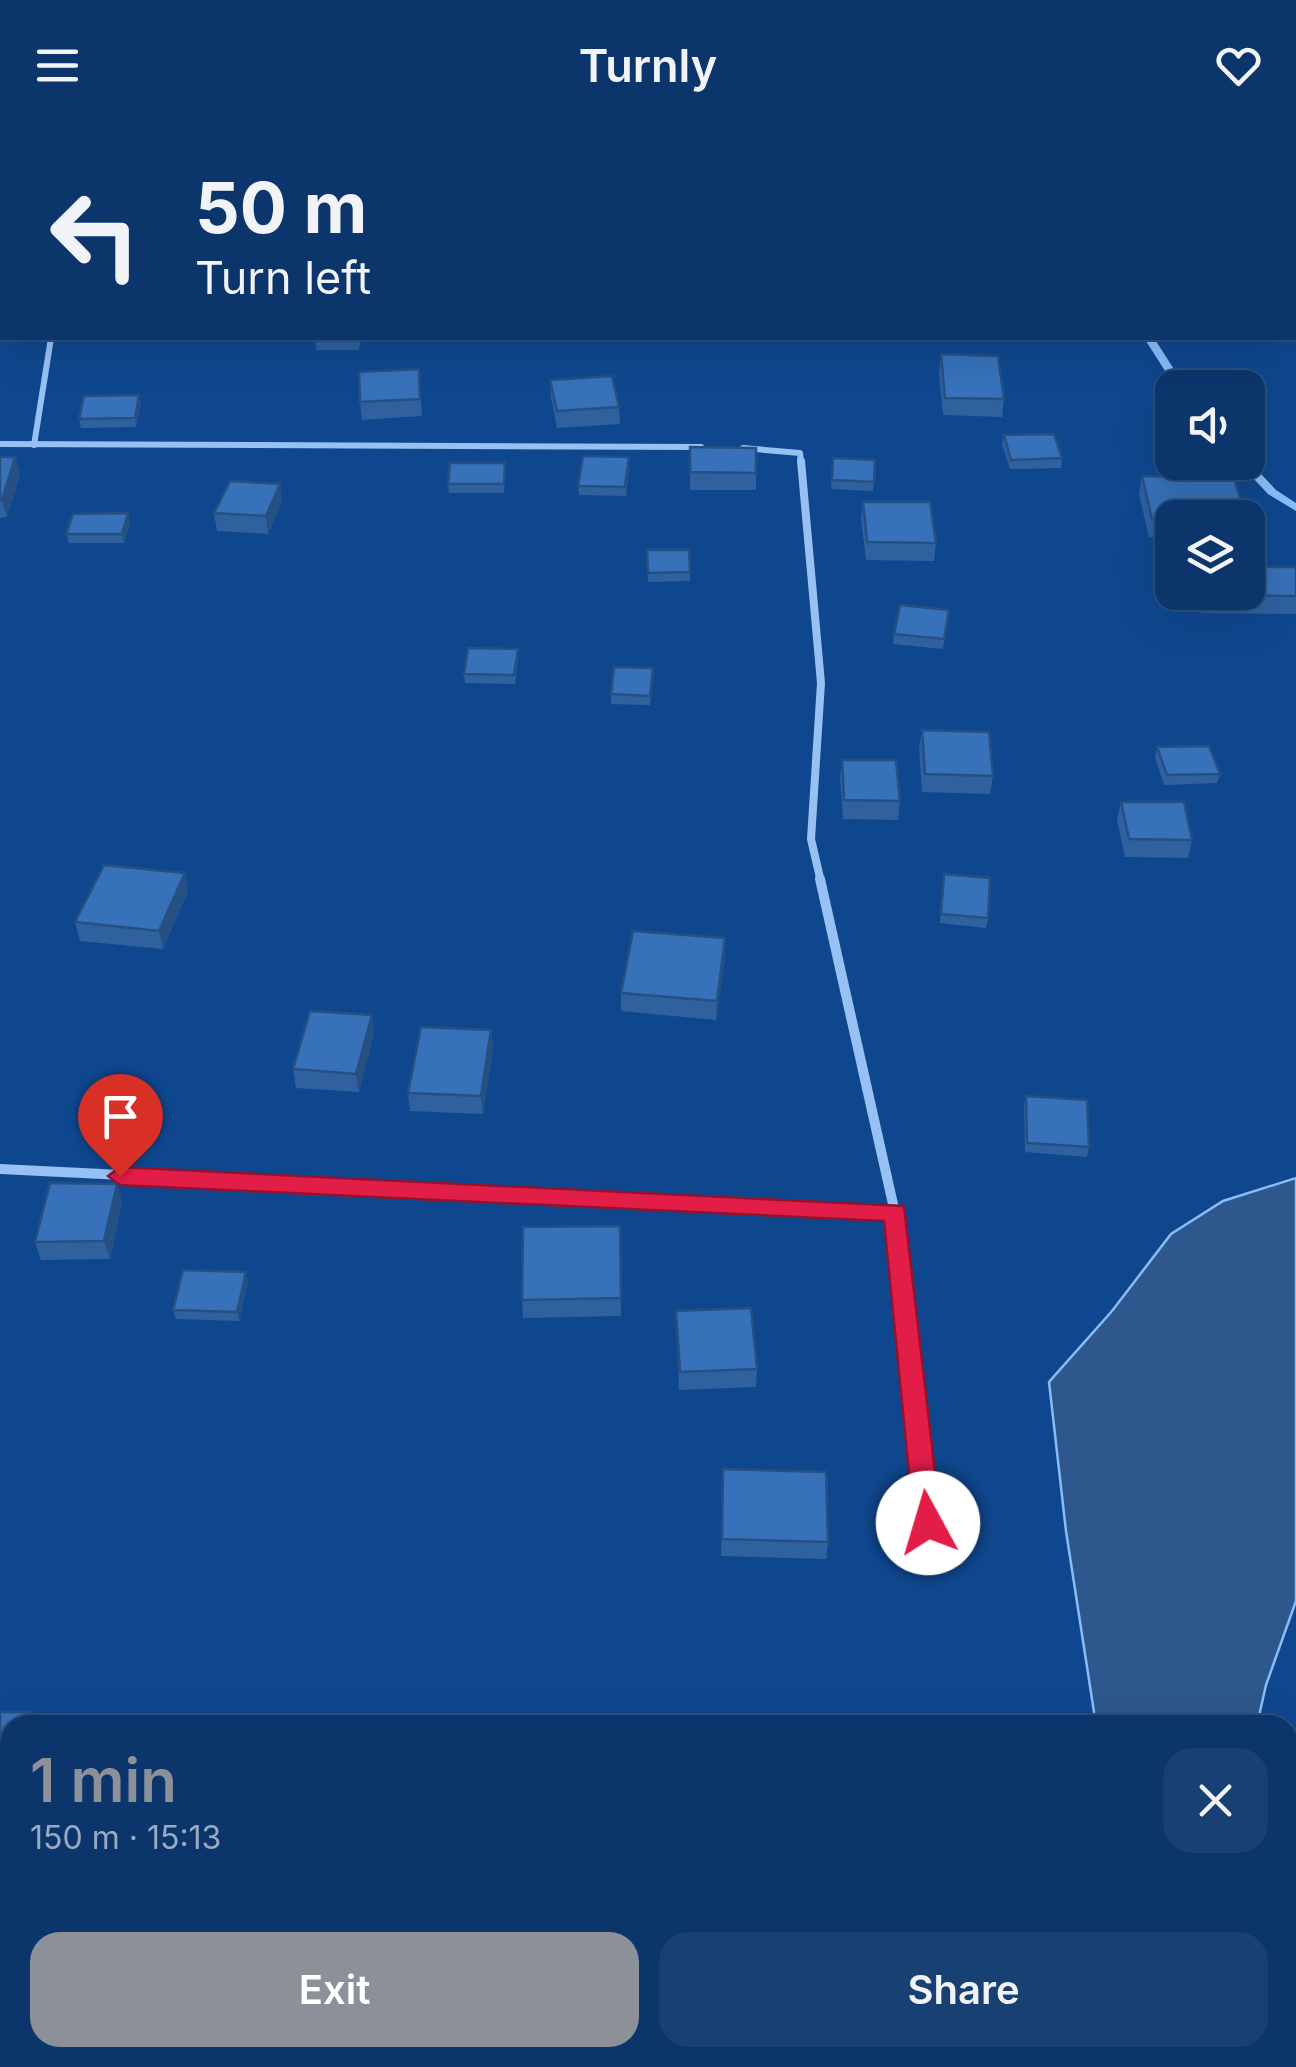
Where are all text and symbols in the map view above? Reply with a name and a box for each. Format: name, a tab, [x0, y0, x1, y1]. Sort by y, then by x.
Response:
icon: menu	[30, 38, 85, 93]
text: Turnly	[579, 38, 717, 93]
icon: heart	[1211, 38, 1266, 93]
text: 50 m	[195, 165, 367, 250]
icon: left	[30, 170, 160, 300]
text: Turn left	[195, 250, 371, 305]
map controls	[1155, 370, 1265, 610]
button: sound	[1155, 370, 1265, 480]
button: layers	[1155, 500, 1265, 610]
pin	[78, 1074, 163, 1177]
icon: arrive	[93, 1089, 148, 1144]
position arrow	[876, 1471, 980, 1575]
text: 1 min	[30, 1744, 177, 1816]
button: close	[1163, 1748, 1268, 1853]
text: 150 m · 15:13	[30, 1818, 221, 1857]
button: Exit	[30, 1932, 639, 2047]
button: Share	[659, 1932, 1268, 2047]

